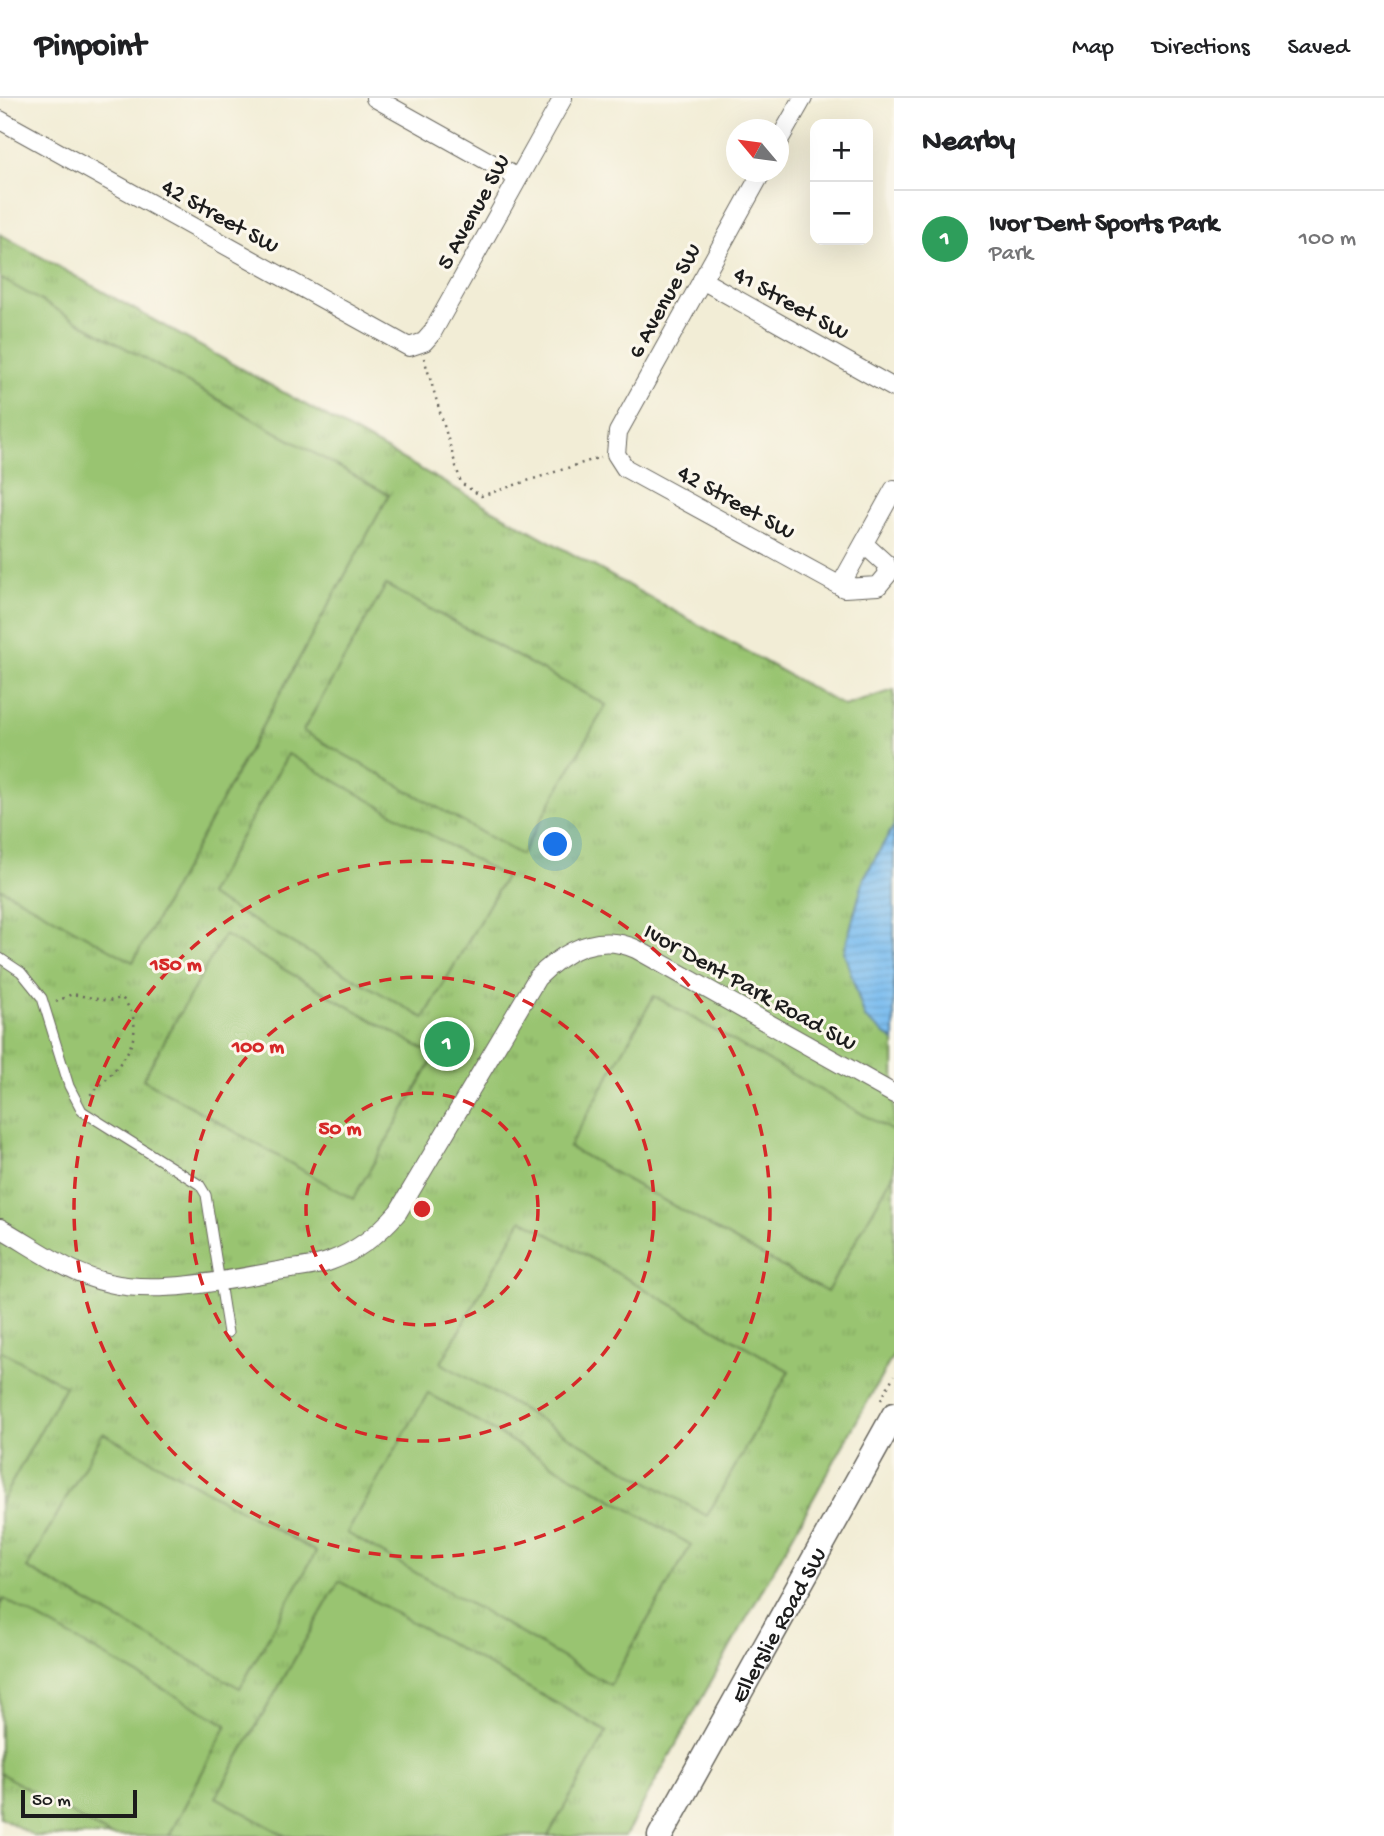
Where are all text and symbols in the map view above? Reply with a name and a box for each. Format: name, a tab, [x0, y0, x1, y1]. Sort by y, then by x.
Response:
text: Pinpoint	[35, 29, 146, 67]
text: Map	[1072, 34, 1114, 63]
text: Directions	[1152, 34, 1250, 63]
text: Saved	[1288, 34, 1349, 63]
north arrow	[726, 119, 789, 182]
map controls	[810, 119, 873, 245]
button: +	[810, 119, 873, 182]
text: Nearby	[922, 126, 1015, 161]
street label: 5 Avenue SW	[431, 150, 519, 276]
street label: 42 Street SW	[155, 174, 283, 262]
button: −	[810, 182, 873, 245]
text: Ivor Dent Sports Park	[989, 210, 1219, 241]
text: 1	[940, 226, 950, 253]
text: 100 m	[1299, 226, 1356, 253]
street label: 6 Avenue SW	[623, 239, 710, 364]
text: Park	[989, 241, 1033, 268]
street label: 41 Street SW	[727, 261, 853, 349]
street label: 42 Street SW	[671, 460, 799, 548]
your location	[538, 827, 572, 861]
street label: Ivor Dent Park Road SW	[638, 918, 861, 1060]
text: 150 m	[149, 954, 202, 979]
pin: 1	[424, 1018, 470, 1070]
text: 100 m	[231, 1036, 284, 1061]
text: 50 m	[319, 1118, 362, 1143]
centre of rings	[410, 1197, 434, 1221]
street label: Ellerslie Road SW	[726, 1543, 835, 1709]
scale bar	[21, 1787, 136, 1819]
text: 50 m	[32, 1790, 71, 1813]

